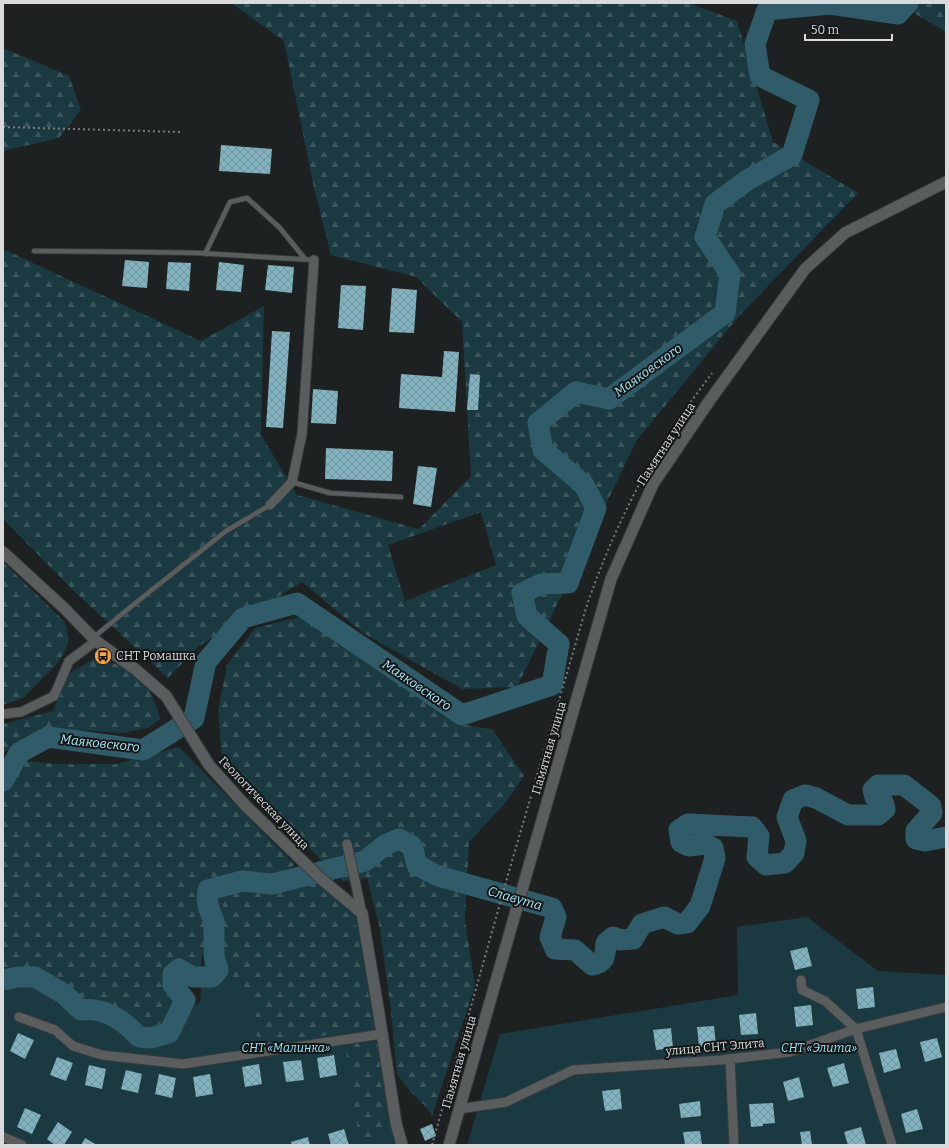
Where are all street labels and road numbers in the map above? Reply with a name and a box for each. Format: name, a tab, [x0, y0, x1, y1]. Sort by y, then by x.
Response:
street label: Памятная улица	[634, 399, 698, 488]
street label: Памятная улица	[529, 699, 569, 796]
street label: Геологическая улица	[216, 754, 312, 853]
street label: Памятная улица	[439, 1013, 479, 1110]
street label: улица СНТ Элита	[664, 1036, 765, 1058]

